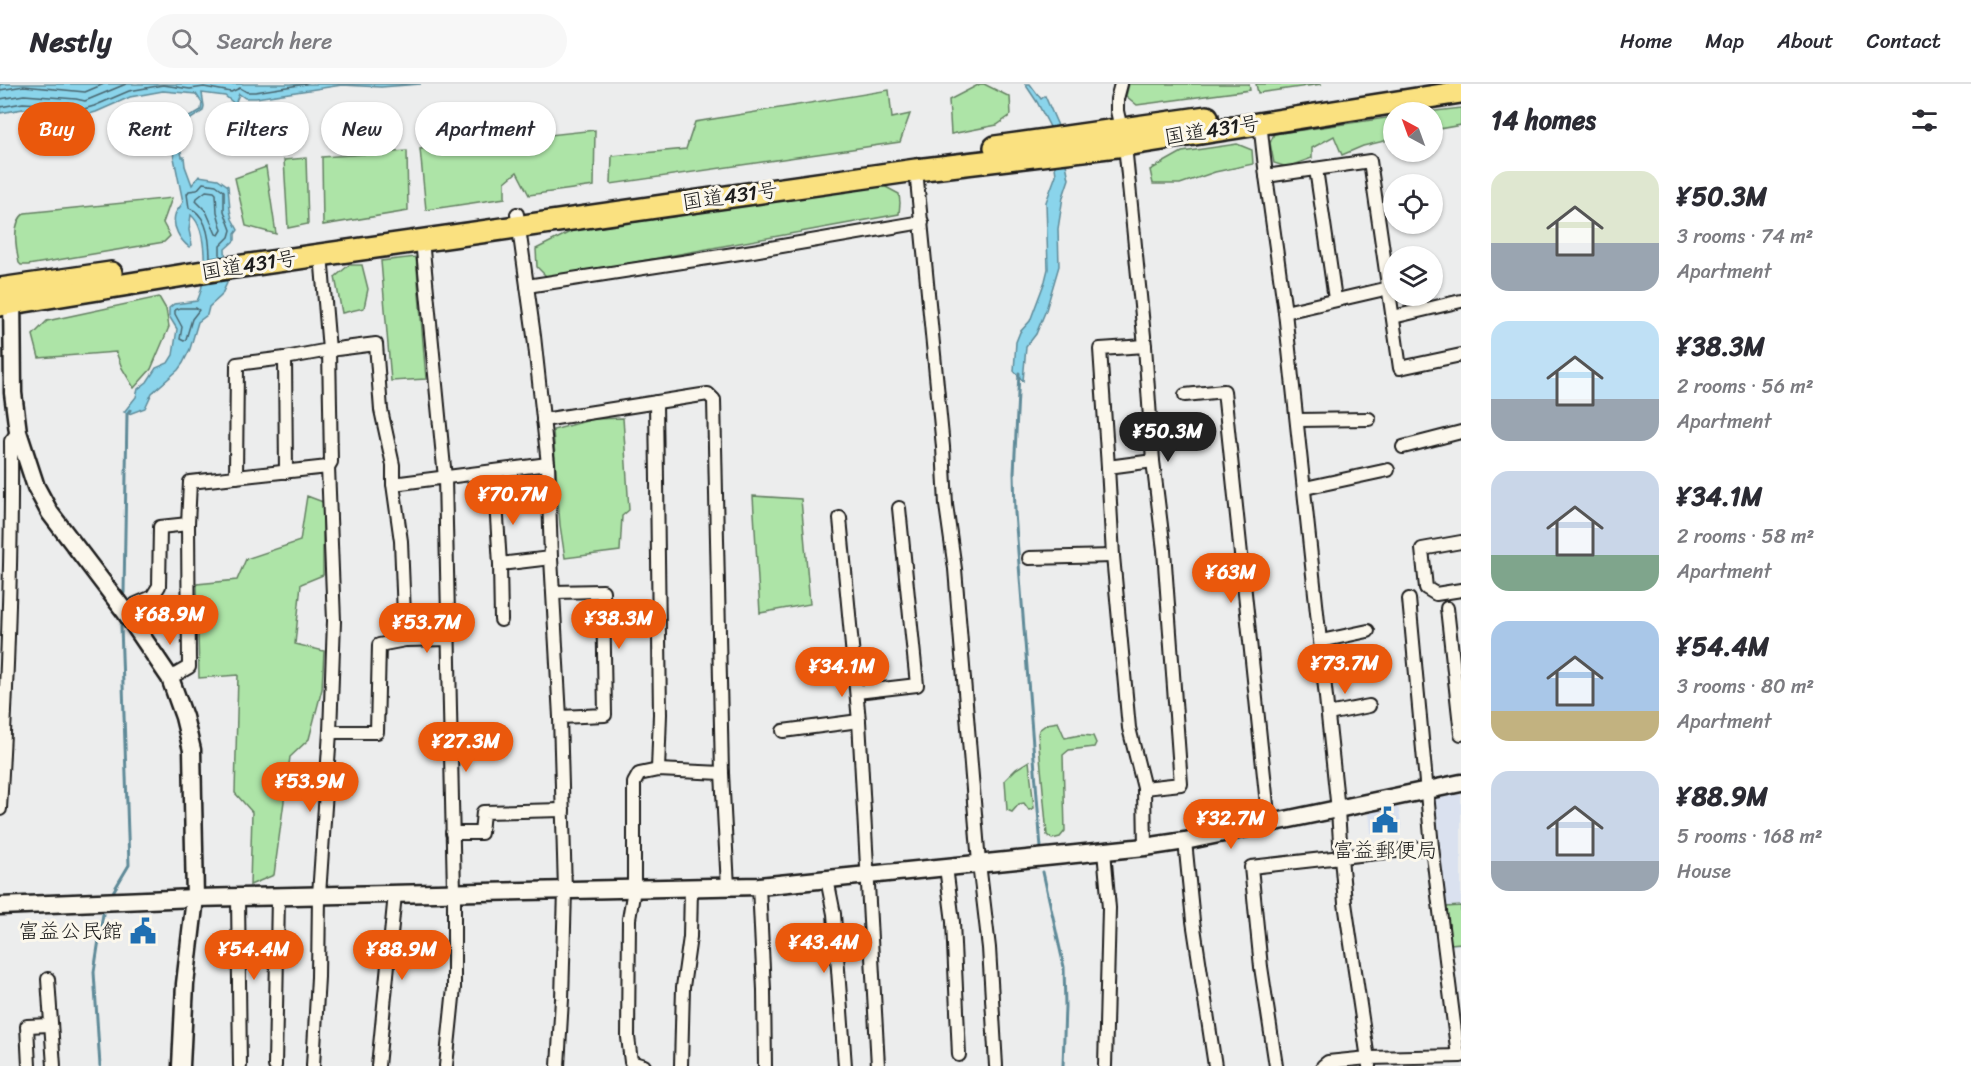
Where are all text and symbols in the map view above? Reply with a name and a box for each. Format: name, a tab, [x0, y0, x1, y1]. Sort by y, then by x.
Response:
search box	[147, 14, 567, 68]
text: Nestly	[30, 17, 111, 66]
text: Search here	[216, 22, 332, 61]
text: Home	[1620, 22, 1672, 60]
text: Map	[1705, 22, 1744, 60]
text: About	[1777, 22, 1834, 60]
text: Contact	[1867, 22, 1941, 60]
icon: search	[168, 25, 201, 58]
text: 14 homes	[1491, 97, 1596, 143]
chip: Buy	[18, 102, 95, 156]
chip: Rent	[107, 102, 193, 156]
chip: Filters	[205, 102, 309, 156]
chip: New	[321, 102, 403, 156]
chip: Apartment	[415, 102, 556, 156]
north arrow	[1383, 102, 1443, 162]
map controls	[1383, 102, 1443, 306]
street label: 国道431号	[1161, 104, 1263, 156]
icon: filters	[1908, 104, 1941, 137]
street label: 国道431号	[679, 170, 781, 222]
text: ¥50.3M	[1677, 173, 1767, 219]
button: locate	[1383, 174, 1443, 234]
icon: home	[1539, 195, 1611, 267]
text: 3 rooms · 74 m²	[1677, 219, 1813, 254]
street label: 国道431号	[198, 239, 300, 291]
button: layers	[1383, 246, 1443, 306]
text: Apartment	[1677, 254, 1771, 289]
text: ¥38.3M	[1677, 323, 1765, 369]
icon: home	[1539, 345, 1611, 417]
text: 2 rooms · 56 m²	[1677, 369, 1814, 404]
text: Apartment	[1677, 404, 1771, 439]
pin: ¥50.3M	[1119, 412, 1217, 463]
text: ¥50.3M	[1133, 414, 1203, 449]
text: ¥34.1M	[1677, 473, 1762, 519]
pin: ¥70.7M	[464, 475, 562, 526]
text: ¥70.7M	[479, 477, 547, 512]
icon: home	[1539, 495, 1611, 567]
text: 2 rooms · 58 m²	[1677, 519, 1814, 554]
pin: ¥63M	[1195, 553, 1267, 604]
text: Apartment	[1677, 554, 1771, 589]
text: ¥63M	[1206, 555, 1256, 590]
pin: ¥68.9M	[121, 595, 219, 646]
text: ¥68.9M	[135, 597, 205, 632]
pin: ¥38.3M	[570, 599, 668, 650]
text: ¥38.3M	[585, 601, 653, 636]
pin: ¥53.7M	[378, 603, 476, 654]
text: ¥53.7M	[393, 605, 461, 640]
text: ¥54.4M	[1677, 623, 1769, 669]
pin: ¥73.7M	[1296, 644, 1394, 695]
icon: home	[1539, 645, 1611, 717]
text: ¥73.7M	[1311, 646, 1379, 681]
pin: ¥34.1M	[793, 647, 891, 698]
text: ¥34.1M	[809, 649, 875, 684]
text: 3 rooms · 80 m²	[1677, 669, 1814, 704]
text: Apartment	[1677, 704, 1771, 739]
pin: ¥27.3M	[417, 722, 515, 773]
text: ¥27.3M	[432, 724, 500, 759]
pin: ¥53.9M	[261, 762, 359, 813]
text: ¥53.9M	[276, 764, 344, 799]
text: ¥88.9M	[1677, 773, 1768, 819]
icon: home	[1539, 795, 1611, 867]
pin: ¥32.7M	[1182, 799, 1280, 850]
text: ¥32.7M	[1197, 801, 1265, 836]
public building icon: 富益郵便局	[1370, 805, 1400, 835]
text: 5 rooms · 168 m²	[1677, 819, 1823, 854]
place label: 富益郵便局	[1333, 831, 1438, 869]
text: House	[1677, 854, 1731, 889]
place label: 富益公民館	[18, 912, 123, 950]
public building icon: 富益公民館	[128, 916, 158, 946]
pin: ¥43.4M	[775, 923, 873, 974]
text: ¥43.4M	[789, 925, 859, 960]
pin: ¥54.4M	[205, 930, 303, 981]
pin: ¥88.9M	[353, 930, 451, 981]
text: ¥54.4M	[219, 932, 289, 967]
text: ¥88.9M	[367, 932, 437, 967]

